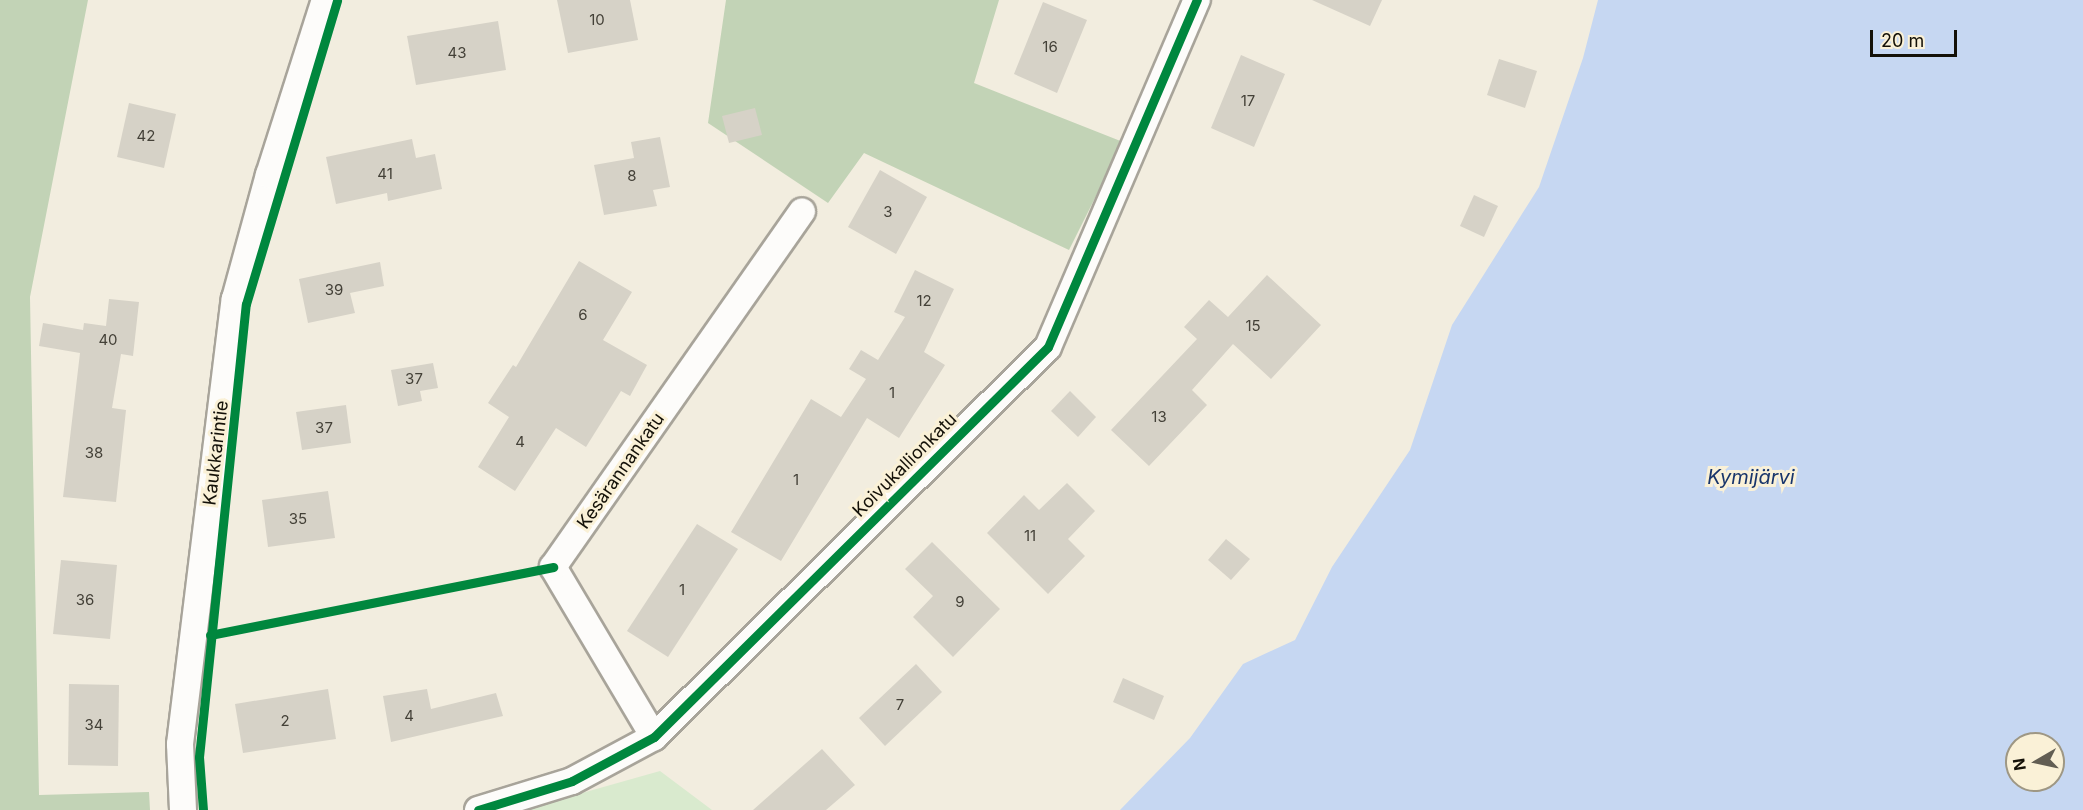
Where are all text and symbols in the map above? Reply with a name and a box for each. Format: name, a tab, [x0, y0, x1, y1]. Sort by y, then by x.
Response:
house number: 10	[589, 11, 605, 29]
scale bar	[1873, 18, 1960, 56]
text: 20 m	[1881, 30, 1924, 51]
house number: 16	[1042, 38, 1058, 56]
house number: 43	[448, 44, 466, 62]
house number: 17	[1241, 92, 1255, 110]
house number: 42	[137, 127, 155, 145]
house number: 41	[377, 165, 393, 183]
house number: 8	[627, 167, 637, 185]
house number: 3	[883, 203, 893, 221]
house number: 39	[325, 281, 343, 299]
house number: 12	[916, 292, 932, 310]
house number: 6	[578, 306, 588, 324]
house number: 15	[1245, 317, 1261, 335]
house number: 40	[98, 331, 118, 349]
house number: 37	[405, 370, 423, 388]
house number: 1	[889, 384, 895, 402]
street label: Kaukkarintie	[199, 399, 233, 507]
street label: Koivukallionkatu	[848, 408, 962, 522]
house number: 13	[1151, 408, 1167, 426]
street label: Kesärannankatu	[573, 409, 669, 533]
house number: 37	[315, 419, 333, 437]
house number: 4	[515, 433, 525, 451]
house number: 38	[85, 444, 103, 462]
water label: Kymijärvi	[1707, 465, 1795, 489]
house number: 1	[793, 471, 799, 489]
house number: 35	[289, 510, 307, 528]
house number: 11	[1024, 527, 1036, 545]
house number: 1	[679, 581, 685, 599]
house number: 36	[76, 591, 94, 609]
house number: 9	[955, 593, 965, 611]
house number: 7	[896, 696, 904, 714]
house number: 4	[404, 707, 414, 725]
house number: 2	[280, 712, 290, 730]
house number: 34	[85, 716, 103, 734]
north arrow	[2005, 732, 2065, 792]
text: N	[2008, 757, 2030, 772]

